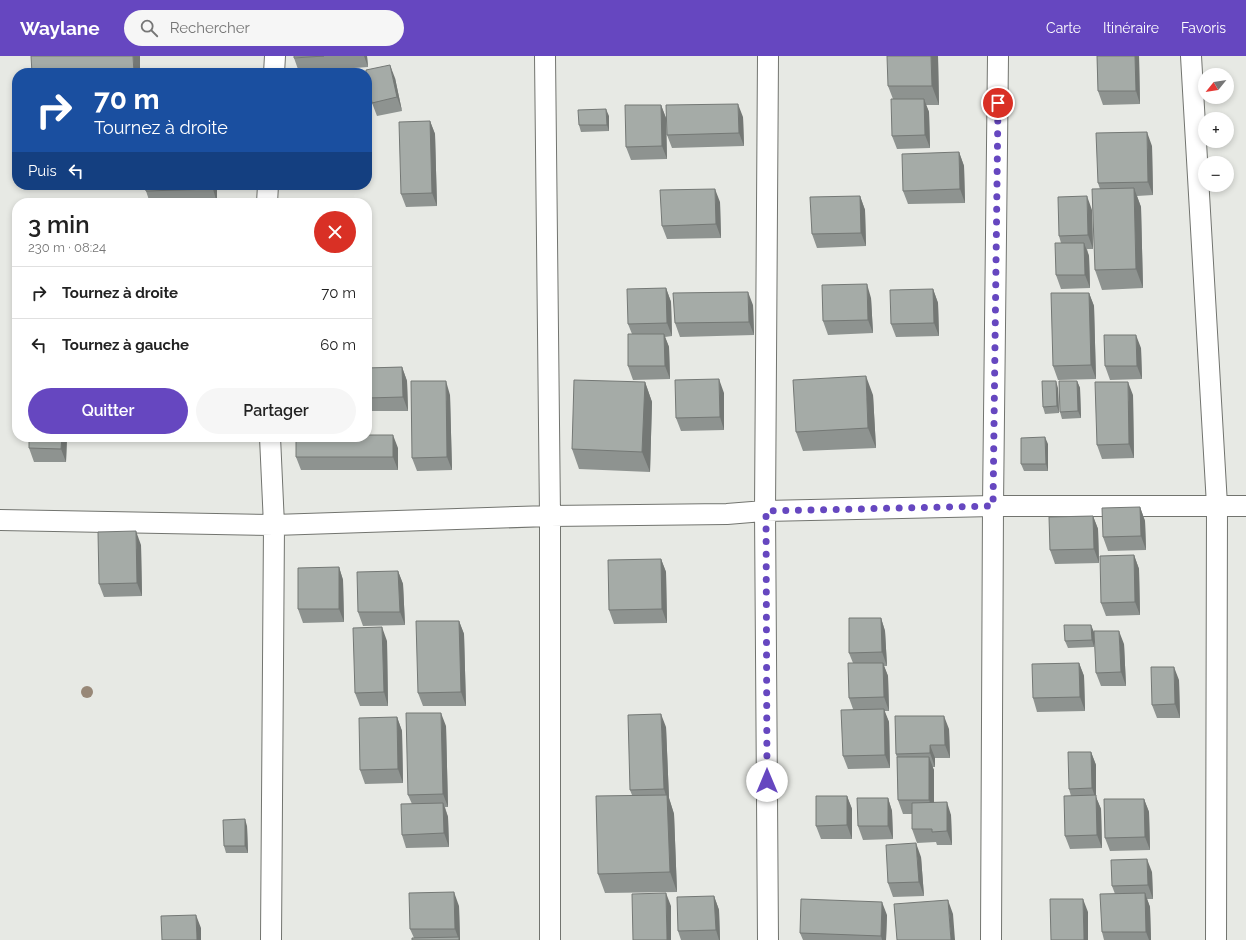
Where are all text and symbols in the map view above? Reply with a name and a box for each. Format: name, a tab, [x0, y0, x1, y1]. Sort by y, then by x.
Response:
search box	[124, 10, 404, 46]
text: Waylane	[20, 17, 100, 39]
icon: search	[138, 17, 160, 39]
text: Rechercher	[170, 19, 250, 37]
text: Carte	[1046, 20, 1081, 36]
text: Itinéraire	[1103, 20, 1159, 36]
text: Favoris	[1181, 20, 1226, 36]
north arrow	[1198, 68, 1234, 104]
map controls	[1198, 68, 1234, 192]
text: 70 m	[94, 83, 160, 116]
icon: right	[28, 84, 80, 136]
pin	[981, 86, 1015, 120]
icon: arrive	[987, 92, 1009, 114]
button: +	[1198, 112, 1234, 148]
text: Tournez à droite	[94, 117, 228, 138]
button: −	[1198, 156, 1234, 192]
icon: left	[65, 160, 87, 182]
text: Puis	[28, 162, 57, 180]
text: 3 min	[28, 210, 90, 239]
button: close	[314, 211, 356, 253]
text: 230 m · 08:24	[28, 240, 106, 255]
icon: right	[28, 282, 50, 304]
text: Tournez à droite	[62, 284, 178, 302]
text: 70 m	[321, 284, 356, 302]
icon: left	[28, 334, 50, 356]
text: Tournez à gauche	[62, 336, 189, 354]
text: 60 m	[320, 336, 356, 354]
button: Quitter	[28, 388, 188, 434]
button: Partager	[196, 388, 356, 434]
position arrow	[746, 760, 788, 802]

